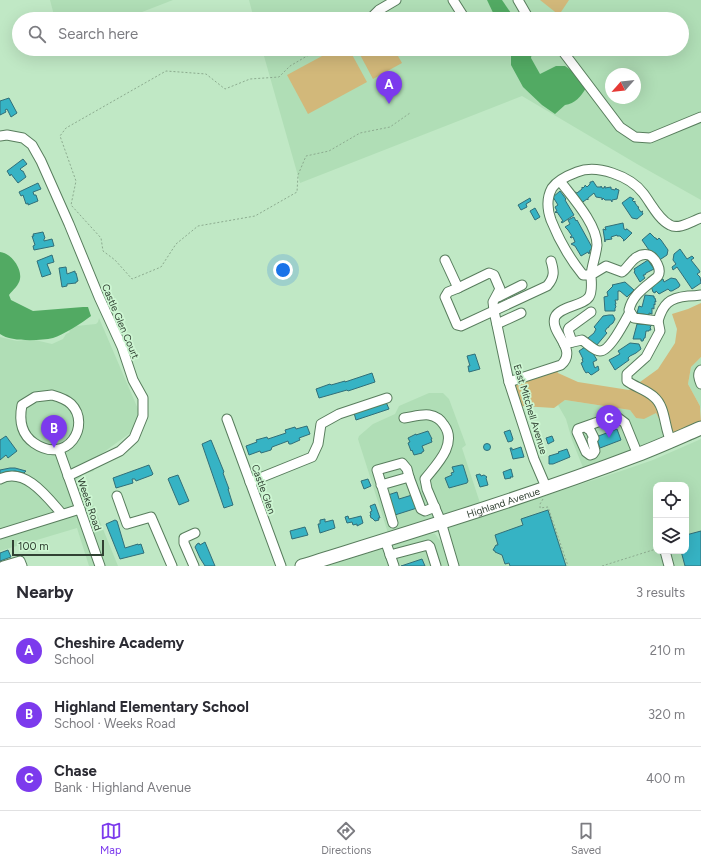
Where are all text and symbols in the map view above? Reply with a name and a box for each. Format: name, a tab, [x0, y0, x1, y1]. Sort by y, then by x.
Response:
search box	[12, 12, 689, 56]
icon: search	[26, 23, 48, 45]
text: Search here	[58, 25, 138, 43]
north arrow	[605, 68, 641, 104]
pin: A	[376, 71, 402, 104]
your location	[273, 260, 293, 280]
street label: Castle Glen Court	[99, 282, 142, 361]
street label: East Mitchell Avenue	[511, 362, 551, 456]
pin: C	[596, 405, 622, 438]
pin: B	[41, 415, 67, 448]
street label: Castle Glen	[249, 463, 279, 516]
street label: Weeks Road	[74, 476, 105, 532]
map controls	[653, 482, 689, 554]
button: locate	[653, 482, 689, 518]
street label: Highland Avenue	[465, 484, 542, 521]
button: layers	[653, 518, 689, 554]
scale bar	[12, 538, 104, 557]
text: 100 m	[18, 540, 49, 553]
text: Nearby	[16, 582, 74, 602]
text: 3 results	[636, 585, 685, 600]
text: Cheshire Academy	[54, 634, 184, 652]
text: A	[24, 643, 34, 658]
text: 210 m	[650, 643, 685, 658]
text: School	[54, 652, 94, 667]
text: Highland Elementary School	[54, 698, 249, 716]
text: B	[25, 707, 33, 722]
text: 320 m	[648, 707, 685, 722]
text: School · Weeks Road	[54, 716, 176, 731]
text: Chase	[54, 762, 97, 780]
text: C	[24, 771, 34, 786]
text: 400 m	[646, 771, 685, 786]
text: Bank · Highland Avenue	[54, 780, 191, 795]
tab: Map	[100, 820, 122, 857]
tab: Directions	[321, 820, 371, 857]
tab: Saved	[571, 820, 601, 857]

